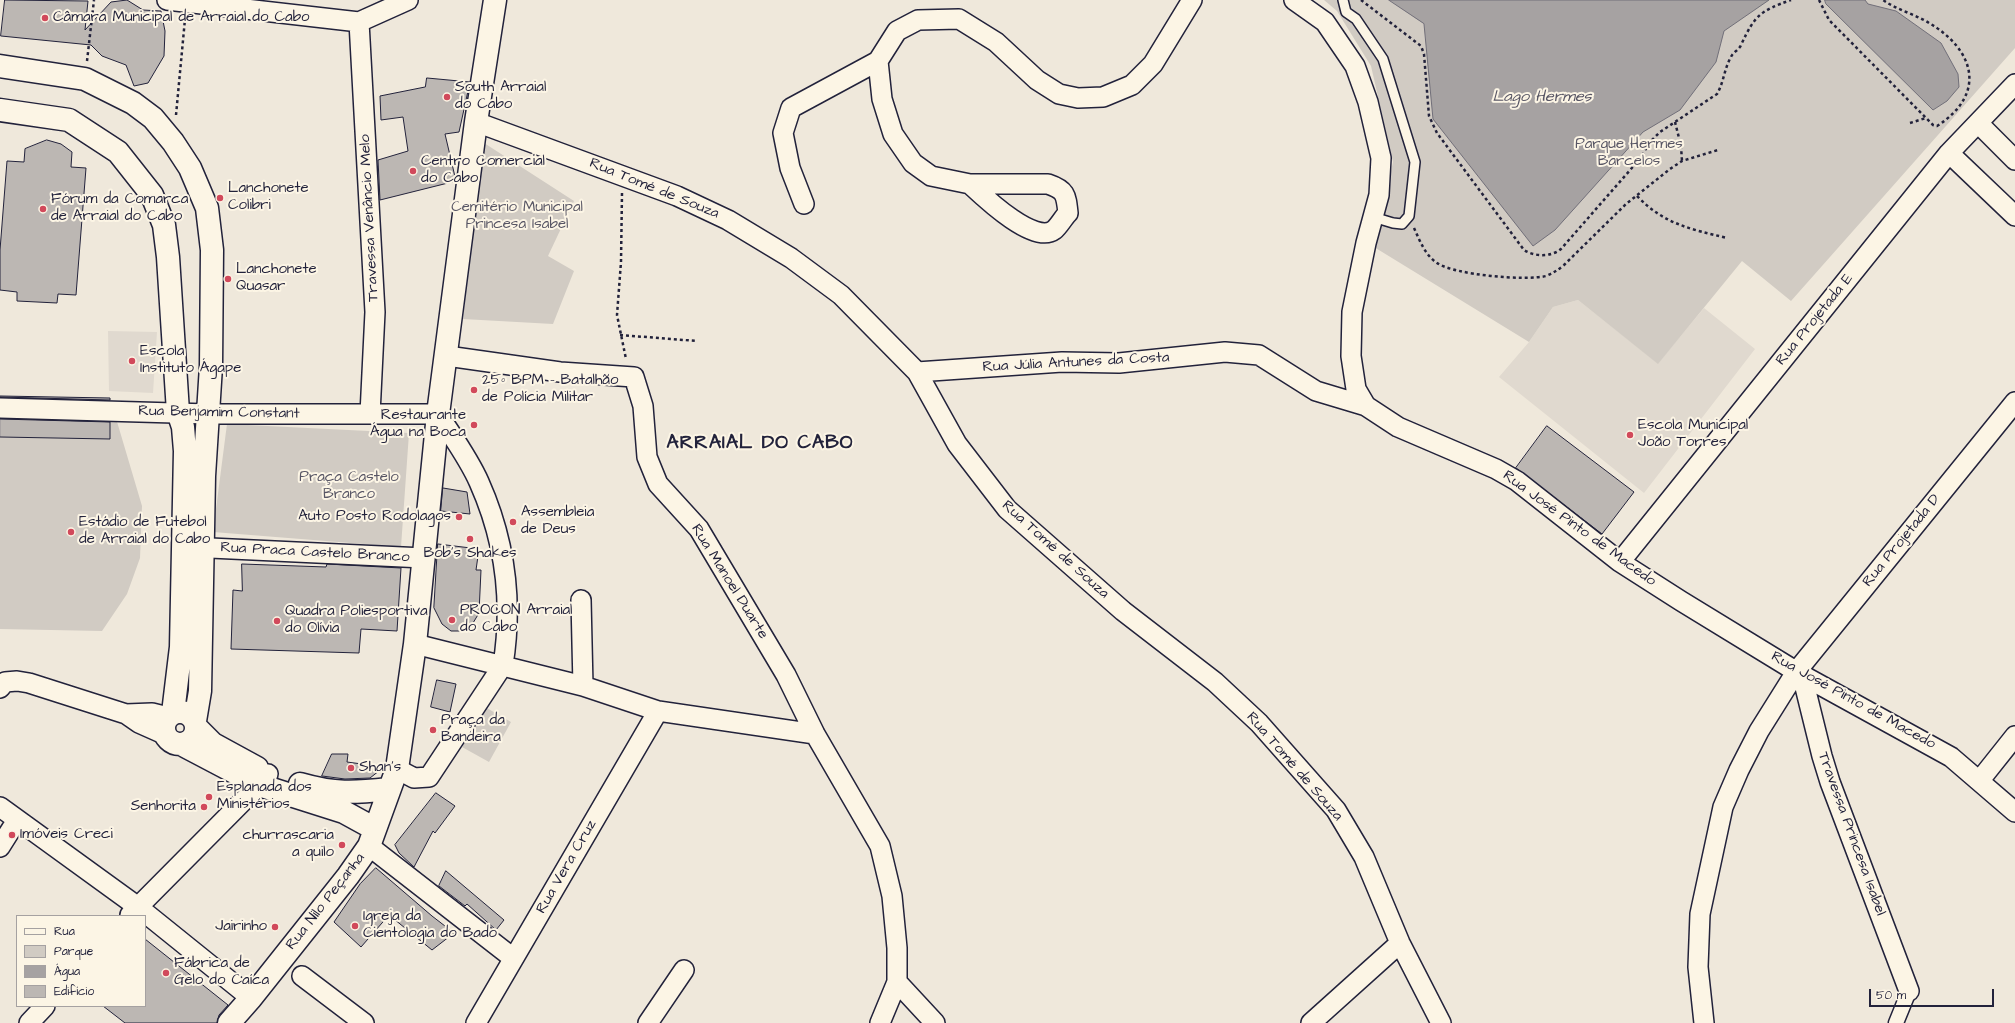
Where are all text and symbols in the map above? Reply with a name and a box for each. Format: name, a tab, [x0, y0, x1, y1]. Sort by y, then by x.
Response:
place label: Câmara Municipal de Arraial do Cabo	[53, 9, 309, 27]
marker: Câmara Municipal de Arraial do Cabo	[40, 13, 50, 23]
place label: South Arraial do Cabo	[455, 79, 546, 114]
water label: Lago Hermes	[1492, 88, 1592, 108]
marker: South Arraial do Cabo	[442, 92, 452, 102]
street label: Travessa Venâncio Melo	[357, 134, 383, 302]
park label: Parque Hermes Barcelos	[1575, 136, 1683, 171]
place label: Centro Comercial do Cabo	[421, 153, 545, 188]
street label: Rua Tomé de Souza	[587, 155, 721, 223]
marker: Centro Comercial do Cabo	[408, 166, 418, 176]
place label: Lanchonete Colibri	[228, 180, 309, 215]
place label: Fórum da Comarca de Arraial do Cabo	[51, 191, 188, 226]
marker: Lanchonete Colibri	[215, 193, 225, 203]
park label: Cemitério Municipal Princesa Isabel	[451, 199, 583, 234]
marker: Fórum da Comarca de Arraial do Cabo	[38, 204, 48, 214]
place label: Lanchonete Quasar	[236, 261, 317, 296]
street label: Rua Projetada E	[1772, 270, 1858, 370]
marker: Lanchonete Quasar	[223, 274, 233, 284]
place label: Escola Instituto Ágape	[140, 343, 241, 378]
street label: Rua Júlia Antunes da Costa	[982, 349, 1170, 377]
marker: Escola Instituto Ágape	[127, 356, 137, 366]
place label: 25º BPM - Batalhão de Polícia Militar	[482, 372, 618, 407]
marker: 25º BPM - Batalhão de Polícia Militar	[469, 385, 479, 395]
street label: Rua Benjamim Constant	[138, 403, 300, 423]
place label: Restaurante Água na Boca	[370, 407, 466, 442]
place label: Escola Municipal João Torres	[1638, 417, 1748, 452]
marker: Restaurante Água na Boca	[469, 420, 479, 430]
marker: Escola Municipal João Torres	[1625, 430, 1635, 440]
district label: ARRAIAL DO CABO	[667, 433, 853, 455]
street label: Rua José Pinto de Macedo	[1499, 467, 1659, 591]
park label: Praça Castelo Branco	[299, 469, 399, 504]
street label: Rua Projetada D	[1859, 491, 1945, 591]
street label: Rua Tomé de Souza	[998, 497, 1112, 603]
place label: Assembleia de Deus	[521, 504, 594, 539]
place label: Auto Posto Rodolagos	[298, 508, 451, 526]
marker: Auto Posto Rodolagos	[454, 512, 464, 522]
place label: Estádio de Futebol de Arraial do Cabo	[79, 514, 210, 549]
marker: Assembleia de Deus	[508, 517, 518, 527]
street label: Rua Manoel Duarte	[686, 521, 772, 643]
marker: Estádio de Futebol de Arraial do Cabo	[66, 527, 76, 537]
marker: Bob's Shakes	[465, 534, 475, 544]
street label: Rua Praca Castelo Branco	[220, 539, 410, 567]
place label: Bob's Shakes	[423, 545, 517, 563]
place label: PROCON Arraial do Cabo	[460, 602, 572, 637]
place label: Quadra Poliesportiva do Olívia	[285, 603, 428, 638]
marker: PROCON Arraial do Cabo	[447, 615, 457, 625]
marker: Quadra Poliesportiva do Olívia	[272, 616, 282, 626]
street label: Rua José Pinto de Macedo	[1768, 648, 1938, 754]
street label: Rua Tomé de Souza	[1242, 709, 1346, 825]
place label: Praça da Bandeira	[441, 712, 505, 747]
marker: Praça da Bandeira	[428, 725, 438, 735]
street label: Travessa Princesa Isabel	[1813, 750, 1889, 918]
place label: Shan's	[359, 759, 401, 777]
marker: Shan's	[346, 763, 356, 773]
place label: Esplanada dos Ministérios	[217, 779, 312, 814]
marker: Esplanada dos Ministérios	[204, 792, 214, 802]
place label: Senhorita	[131, 798, 196, 816]
marker: Senhorita	[199, 802, 209, 812]
street label: Rua Vera Cruz	[533, 817, 601, 917]
place label: Imóveis Creci	[20, 826, 113, 844]
place label: churrascaria a quilo	[242, 827, 334, 862]
marker: Imóveis Creci	[7, 830, 17, 840]
marker: churrascaria a quilo	[337, 840, 347, 850]
street label: Rua Nilo Peçanha	[283, 850, 369, 954]
place label: Igreja da Cientologia do Bado	[363, 908, 497, 943]
legend	[16, 915, 146, 1007]
place label: Jairinho	[215, 918, 267, 936]
marker: Igreja da Cientologia do Bado	[350, 921, 360, 931]
marker: Jairinho	[270, 922, 280, 932]
text: Rua	[54, 923, 75, 940]
text: Parque	[54, 943, 93, 960]
place label: Fábrica de Gelo do Caíca	[174, 955, 269, 990]
text: Água	[54, 963, 80, 980]
marker: Fábrica de Gelo do Caíca	[161, 968, 171, 978]
scale bar	[1871, 981, 1996, 1007]
text: Edifício	[54, 983, 94, 1000]
text: 50 m	[1876, 987, 1906, 1004]

